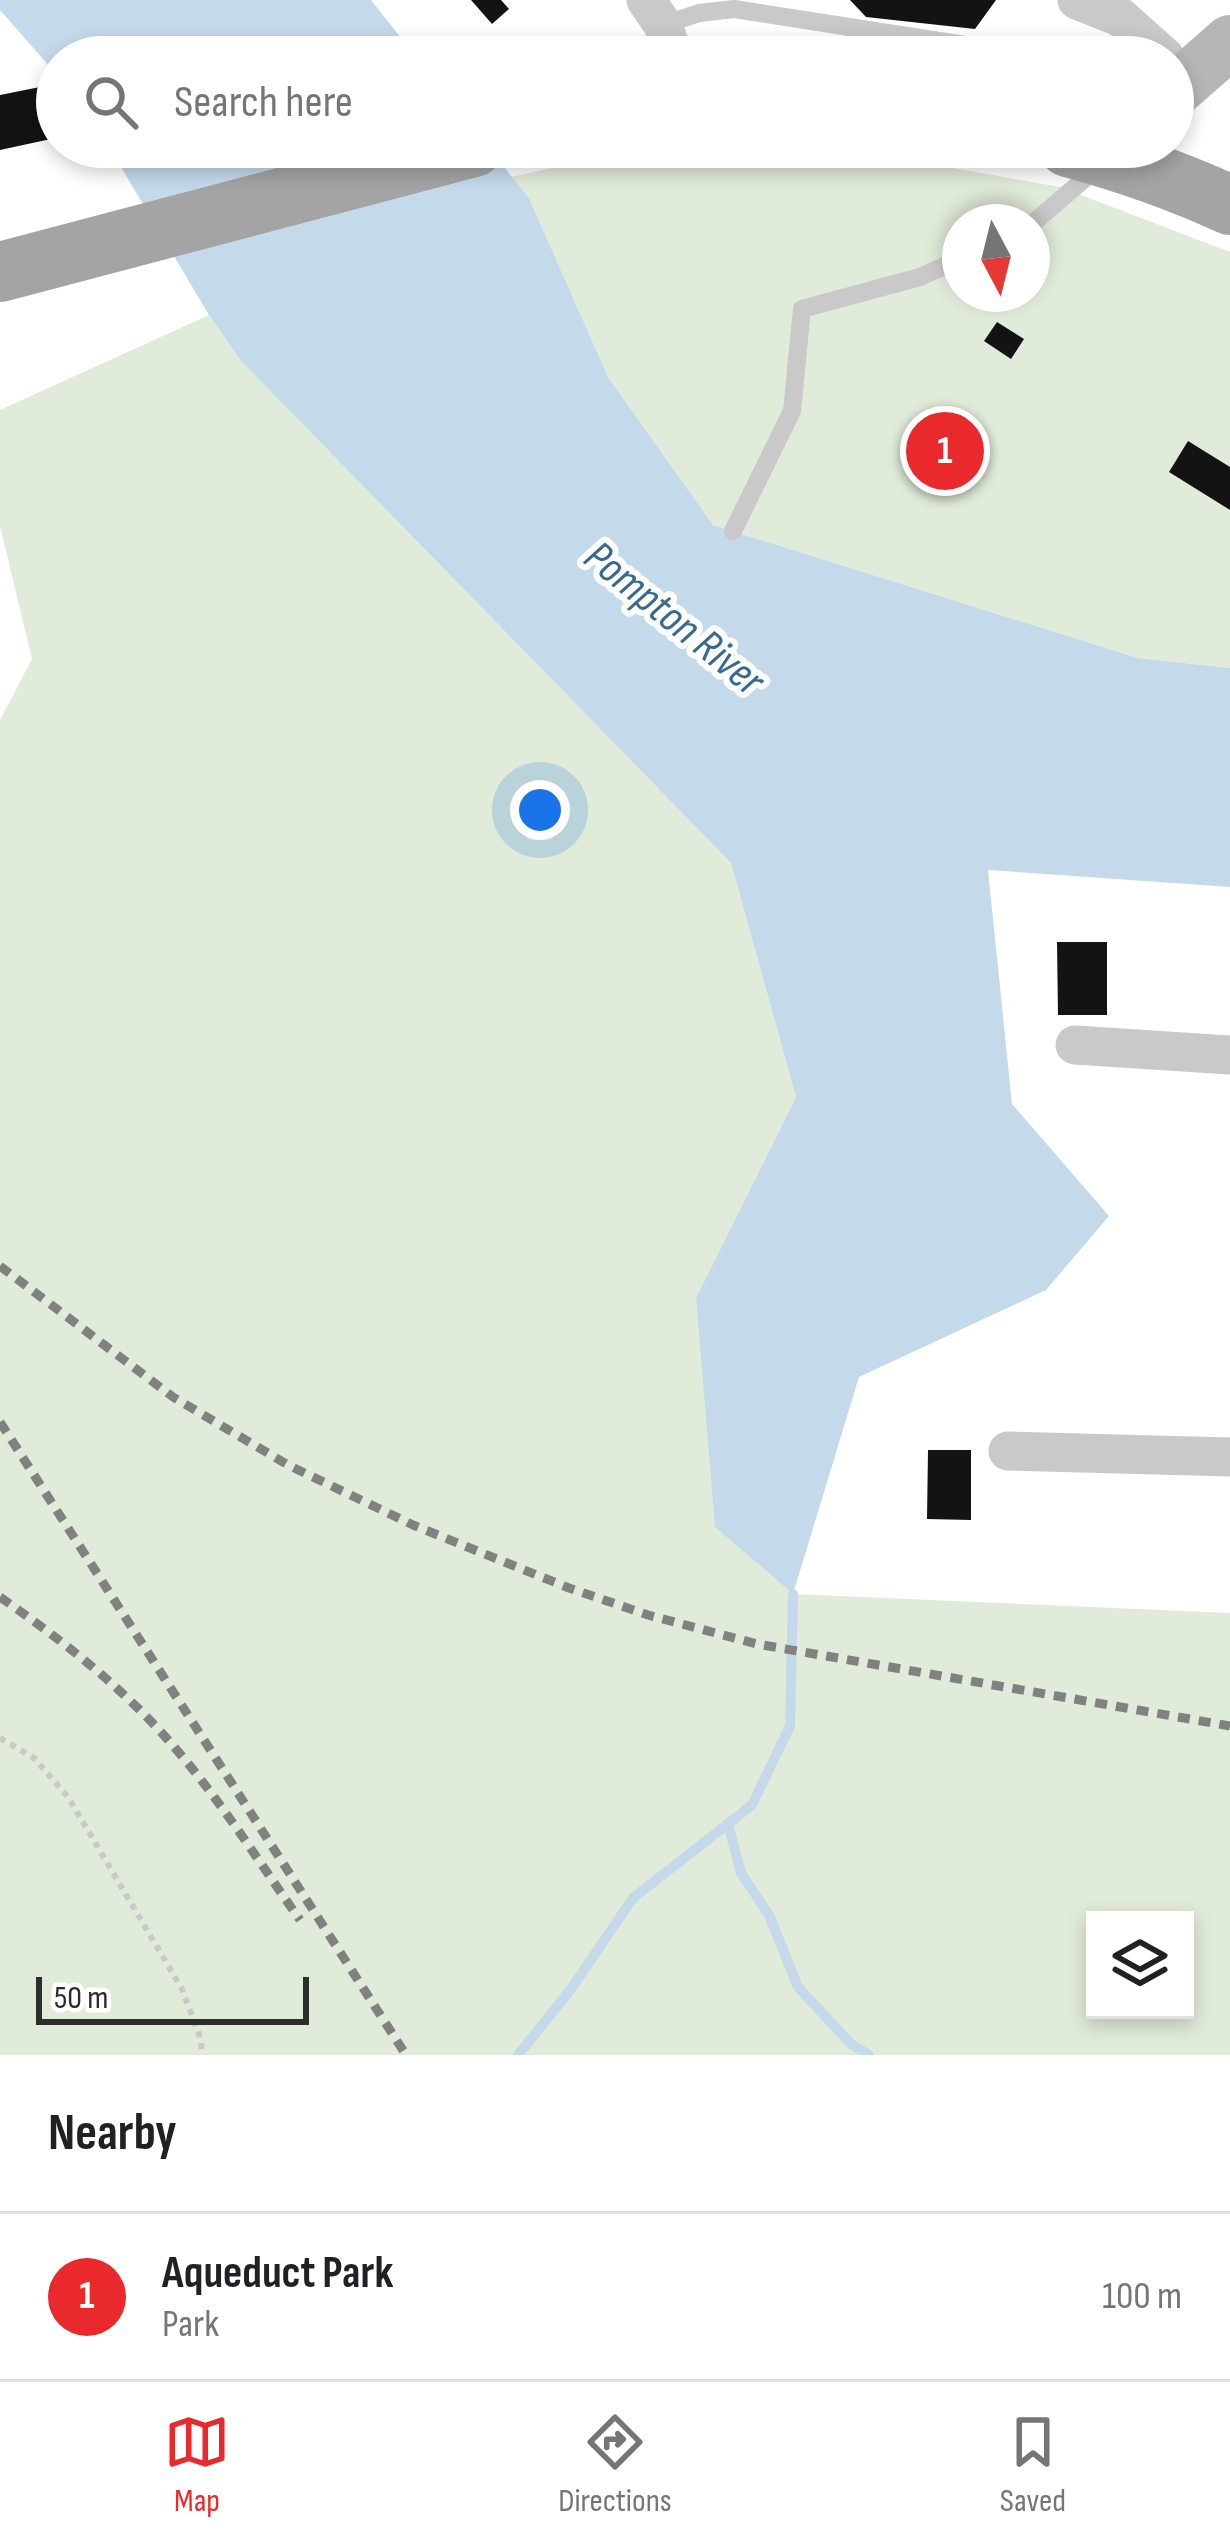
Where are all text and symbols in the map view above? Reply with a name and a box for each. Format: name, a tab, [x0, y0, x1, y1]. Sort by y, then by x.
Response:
search box	[36, 36, 1194, 168]
icon: search	[78, 69, 144, 135]
text: Search here	[174, 75, 353, 130]
north arrow	[942, 204, 1050, 312]
pin: 1	[906, 406, 984, 496]
water label: Pompton River	[573, 530, 776, 709]
your location	[510, 780, 570, 840]
map controls	[1086, 1911, 1194, 2019]
button: layers	[1086, 1911, 1194, 2019]
scale bar	[36, 1971, 309, 2024]
text: 50 m	[54, 1978, 108, 2018]
text: Nearby	[48, 2103, 177, 2164]
text: Aqueduct Park	[162, 2246, 393, 2301]
text: 1	[79, 2273, 95, 2320]
text: 100 m	[1102, 2273, 1182, 2320]
text: Park	[162, 2301, 219, 2348]
tab: Map	[164, 2409, 230, 2521]
tab: Directions	[558, 2409, 672, 2521]
tab: Saved	[1000, 2409, 1066, 2521]

